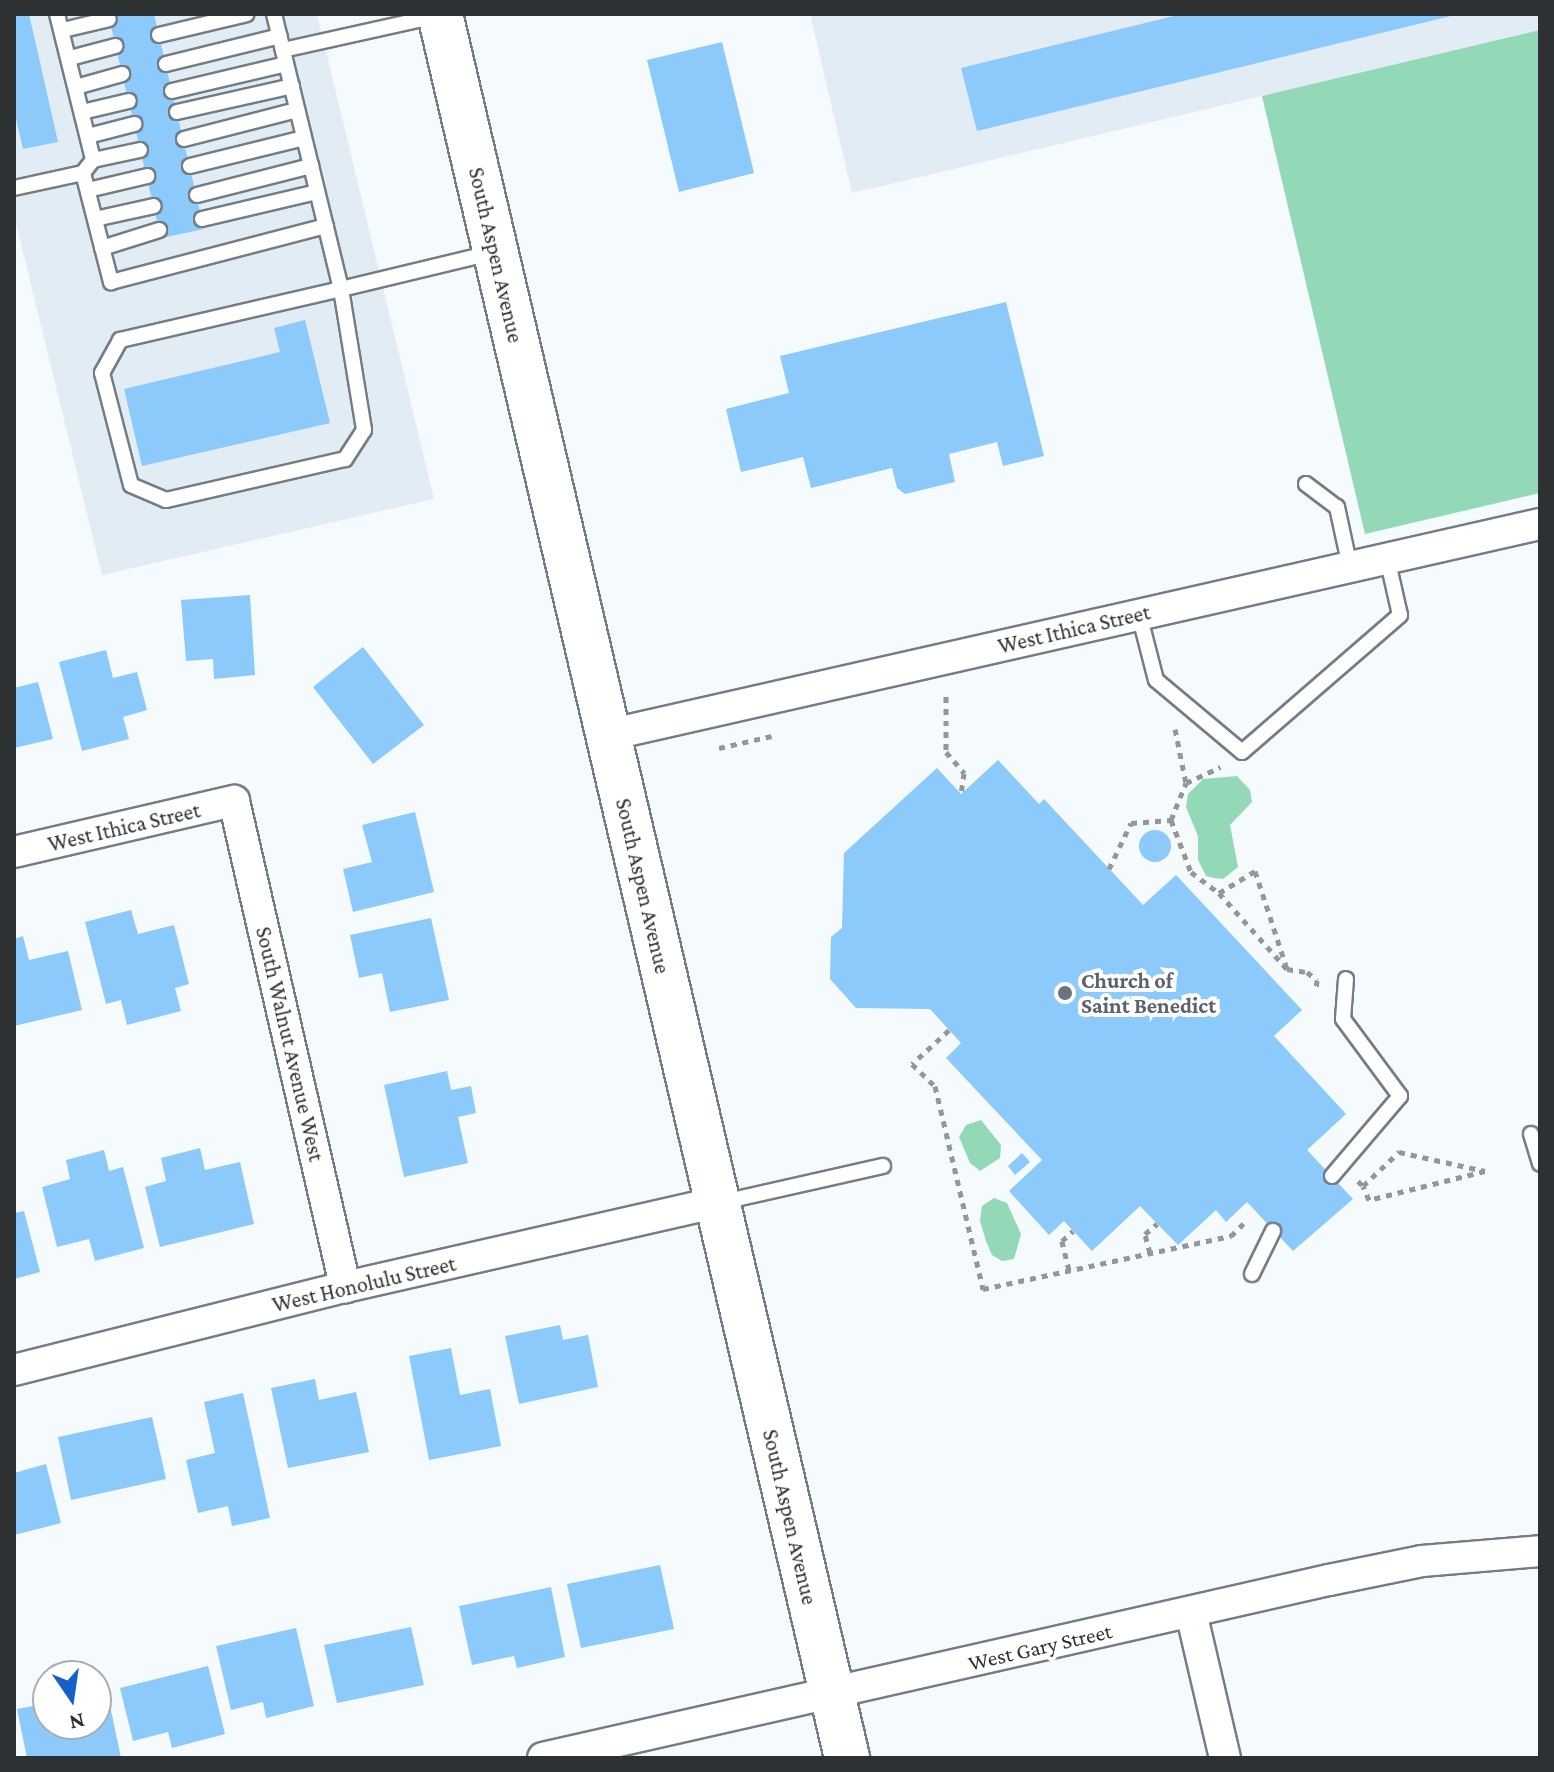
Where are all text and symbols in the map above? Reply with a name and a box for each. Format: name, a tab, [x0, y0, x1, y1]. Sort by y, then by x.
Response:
street label: South Aspen Avenue	[463, 165, 529, 345]
street label: West Ithica Street	[995, 599, 1153, 659]
street label: South Aspen Avenue	[610, 796, 676, 976]
street label: West Ithica Street	[45, 797, 203, 857]
street label: South Walnut Avenue West	[250, 924, 330, 1164]
place label: Church of Saint Benedict	[1081, 967, 1216, 1018]
marker: Church of Saint Benedict	[1056, 984, 1074, 1002]
street label: West Honolulu Street	[270, 1250, 458, 1318]
street label: South Aspen Avenue	[757, 1427, 823, 1607]
street label: West Gary Street	[966, 1618, 1114, 1676]
north arrow	[32, 1660, 112, 1740]
text: N	[67, 1708, 87, 1736]

